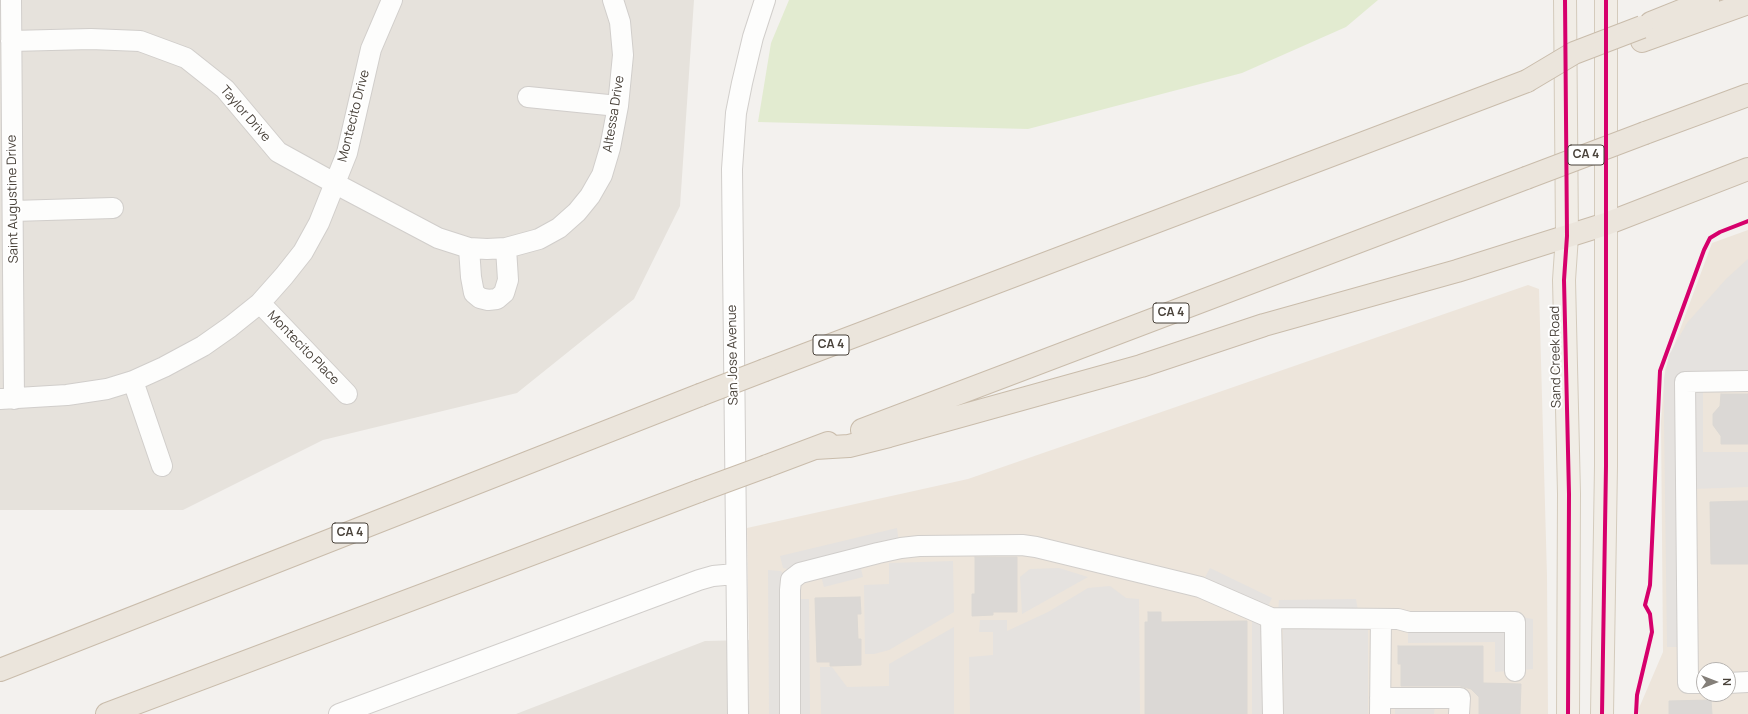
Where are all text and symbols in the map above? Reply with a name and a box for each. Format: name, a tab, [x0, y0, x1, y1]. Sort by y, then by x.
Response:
street label: Montecito Drive	[335, 68, 373, 164]
street label: Altessa Drive	[600, 74, 628, 154]
street label: Taylor Drive	[216, 83, 274, 145]
street label: Saint Augustine Drive	[4, 135, 22, 263]
road number: CA 4	[1568, 145, 1604, 165]
road number: CA 4	[1153, 303, 1189, 323]
street label: San Jose Avenue	[724, 305, 742, 405]
street label: Sand Creek Road	[1547, 306, 1565, 408]
street label: Montecito Place	[264, 308, 342, 388]
road number: CA 4	[813, 335, 849, 355]
road number: CA 4	[332, 523, 368, 543]
north arrow	[1696, 662, 1736, 702]
text: N	[1720, 678, 1735, 686]

